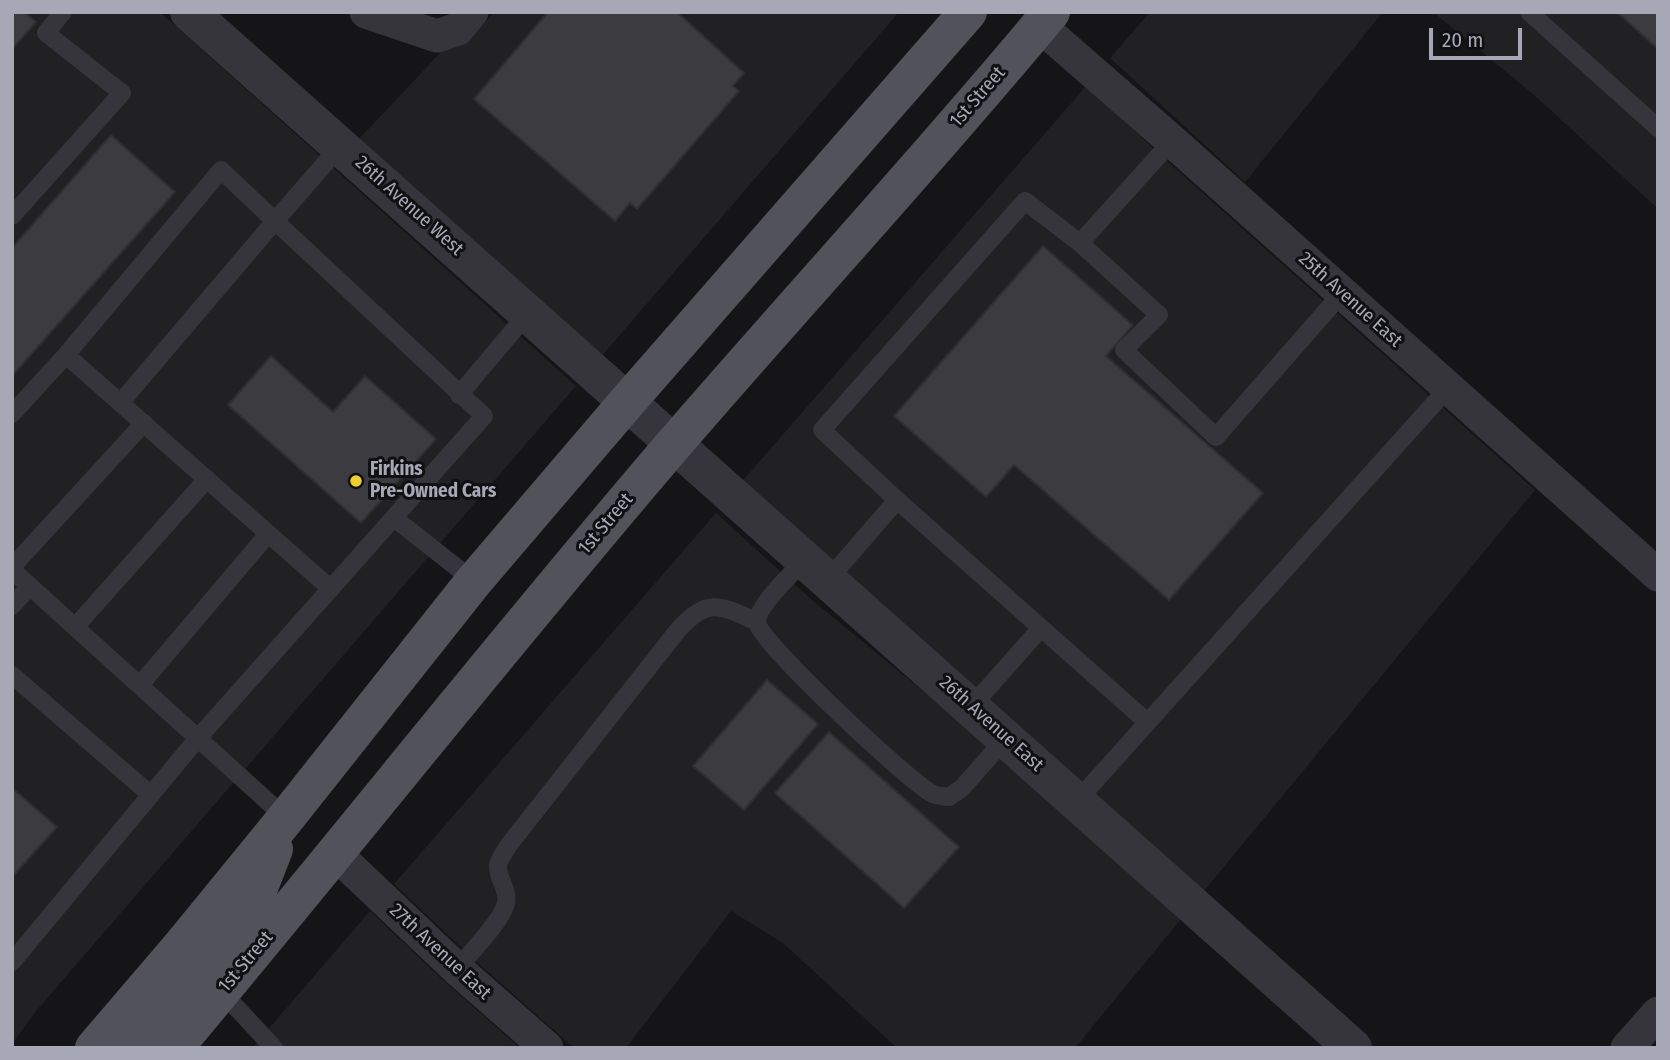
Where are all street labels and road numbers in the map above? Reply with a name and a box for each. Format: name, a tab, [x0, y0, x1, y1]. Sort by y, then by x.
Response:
street label: 1st Street	[945, 62, 1011, 132]
street label: 26th Avenue West	[350, 151, 468, 261]
street label: 25th Avenue East	[1294, 248, 1406, 352]
street label: 1st Street	[574, 489, 638, 559]
street label: 26th Avenue East	[934, 671, 1048, 777]
street label: 27th Avenue East	[385, 899, 495, 1005]
street label: 1st Street	[214, 927, 278, 997]

